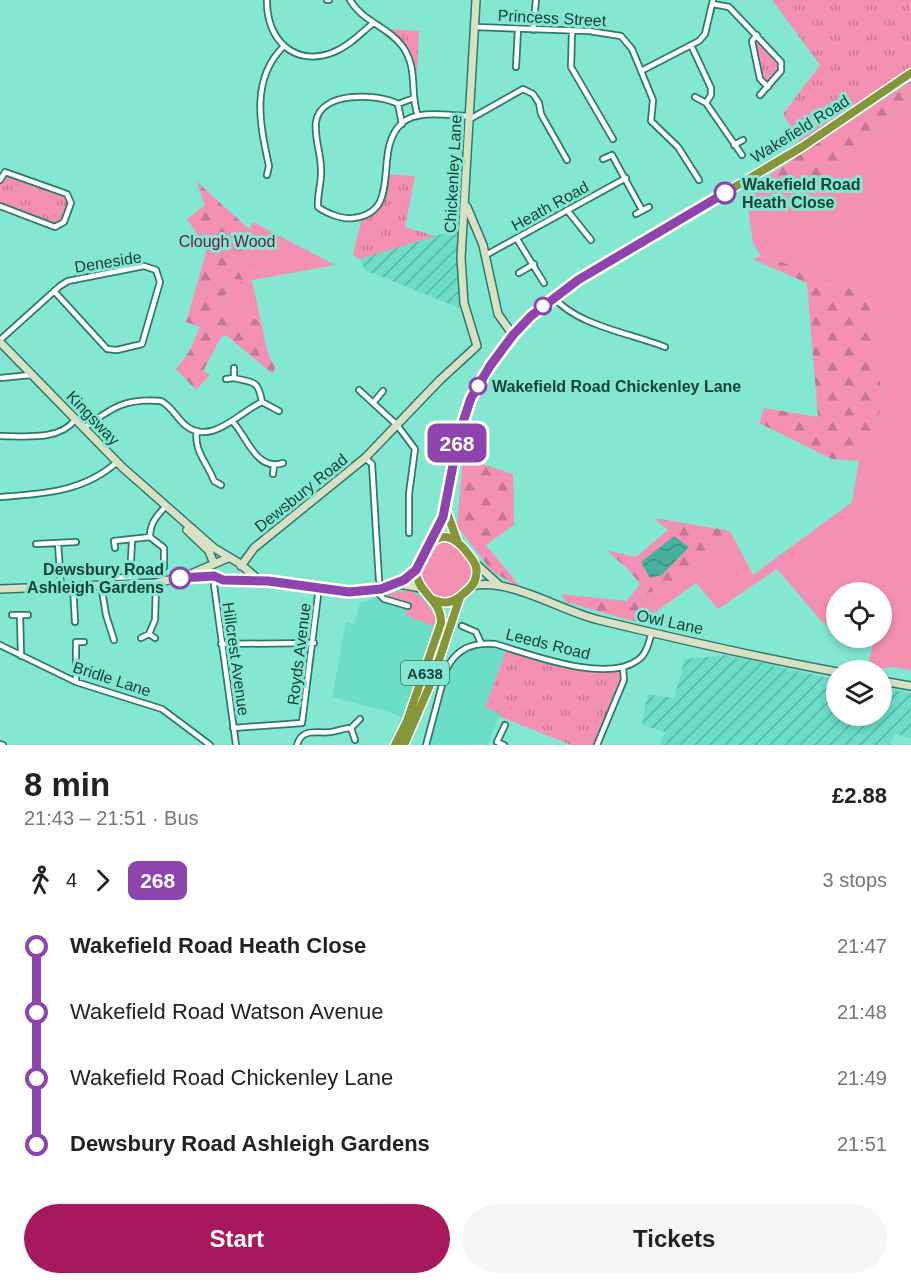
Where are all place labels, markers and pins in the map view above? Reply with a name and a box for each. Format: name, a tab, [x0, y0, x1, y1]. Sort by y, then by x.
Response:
place label: Wakefield Road Heath Close	[742, 176, 861, 211]
marker: Wakefield Road Heath Close	[714, 182, 736, 204]
unlabelled marker	[534, 297, 552, 315]
marker: Wakefield Road Chickenley Lane	[469, 377, 487, 395]
place label: Wakefield Road Chickenley Lane	[492, 378, 741, 395]
place label: Dewsbury Road Ashleigh Gardens	[27, 561, 164, 596]
marker: Dewsbury Road Ashleigh Gardens	[169, 567, 191, 589]

